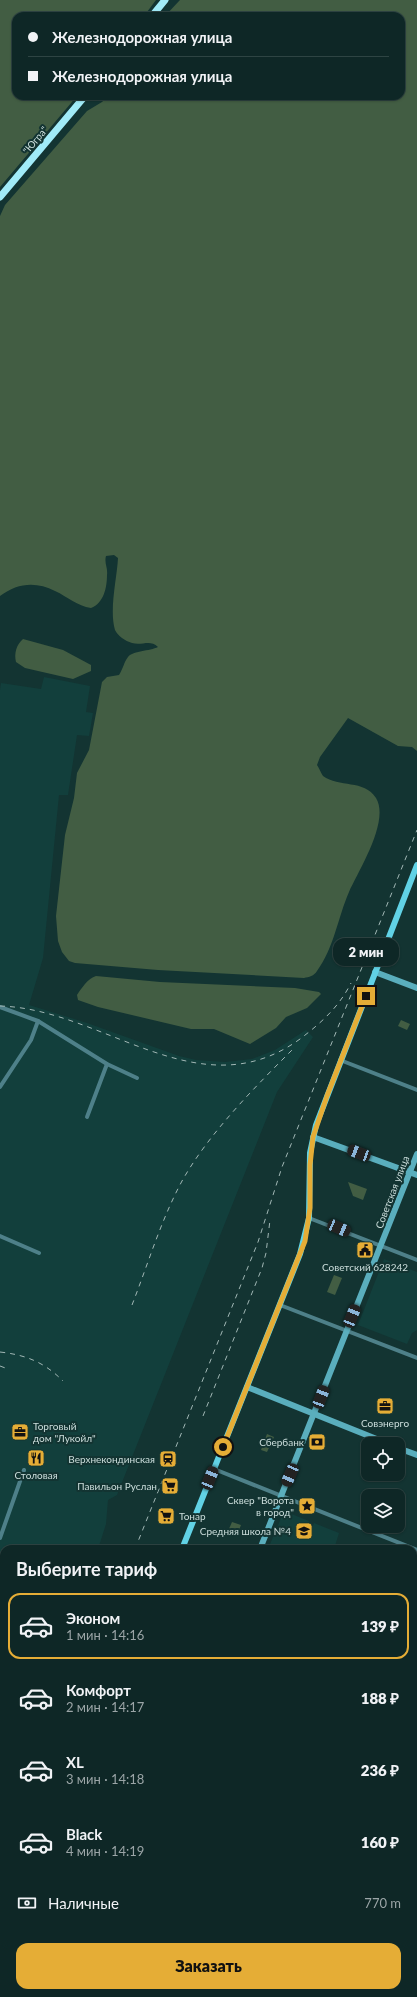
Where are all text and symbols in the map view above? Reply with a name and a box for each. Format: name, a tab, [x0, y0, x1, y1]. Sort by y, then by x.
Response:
text: Железнодорожная улица	[52, 28, 232, 46]
text: Железнодорожная улица	[52, 67, 232, 85]
street label: "Югра"	[20, 124, 50, 156]
callout: 2 мин	[333, 938, 399, 966]
text: 2 мин	[348, 944, 384, 960]
route end	[357, 987, 375, 1005]
car	[346, 1143, 372, 1163]
street label: Советская улица	[373, 1154, 411, 1230]
car	[326, 1218, 352, 1238]
public building icon: Советский 628242	[355, 1240, 375, 1260]
place label: Советский 628242	[322, 1261, 408, 1273]
car	[342, 1303, 362, 1329]
car	[311, 1384, 331, 1410]
office icon: Совэнерго	[375, 1396, 395, 1416]
place label: Совэнерго	[361, 1417, 409, 1429]
place label: Торговый дом "Лукойл"	[33, 1420, 96, 1444]
office icon: Торговый дом "Лукойл"	[10, 1422, 30, 1442]
bank icon: Сбербанк	[307, 1432, 327, 1452]
place label: Сбербанк	[259, 1436, 305, 1448]
map controls	[361, 1437, 405, 1533]
button: locate	[361, 1437, 405, 1481]
route start	[214, 1438, 232, 1456]
restaurant icon: Столовая	[26, 1448, 46, 1468]
station icon: Верхнекондинская	[158, 1449, 178, 1469]
place label: Верхнекондинская	[68, 1453, 155, 1465]
car	[280, 1462, 300, 1488]
car	[200, 1465, 220, 1491]
place label: Столовая	[14, 1469, 58, 1481]
supermarket icon: Павильон Руслан	[160, 1476, 180, 1496]
place label: Павильон Руслан	[77, 1480, 157, 1492]
button: layers	[361, 1489, 405, 1533]
place label: Сквер "Ворота в город"	[227, 1494, 294, 1518]
place icon: Сквер "Ворота в город"	[297, 1496, 317, 1516]
supermarket icon: Тонар	[156, 1506, 176, 1526]
place label: Тонар	[179, 1510, 206, 1522]
school or university icon: Средняя школа №4	[294, 1521, 314, 1541]
place label: Средняя школа №4	[200, 1525, 291, 1537]
text: Выберите тариф	[16, 1558, 157, 1580]
icon: car	[18, 1608, 54, 1644]
text: Эконом	[66, 1609, 120, 1627]
text: 139 ₽	[361, 1617, 399, 1635]
text: 1 мин · 14:16	[66, 1627, 144, 1643]
icon: car	[18, 1680, 54, 1716]
text: Комфорт	[66, 1681, 131, 1699]
text: 188 ₽	[361, 1689, 399, 1707]
text: 2 мин · 14:17	[66, 1699, 144, 1715]
icon: car	[18, 1752, 54, 1788]
text: XL	[66, 1753, 84, 1771]
text: 236 ₽	[361, 1761, 399, 1779]
text: 3 мин · 14:18	[66, 1771, 144, 1787]
icon: car	[18, 1824, 54, 1860]
text: Black	[66, 1825, 102, 1843]
text: 160 ₽	[361, 1833, 399, 1851]
text: 4 мин · 14:19	[66, 1843, 144, 1859]
icon: cash	[16, 1892, 38, 1914]
text: Наличные	[48, 1894, 119, 1912]
text: 770 m	[364, 1895, 401, 1911]
button: Заказать	[16, 1943, 401, 1989]

